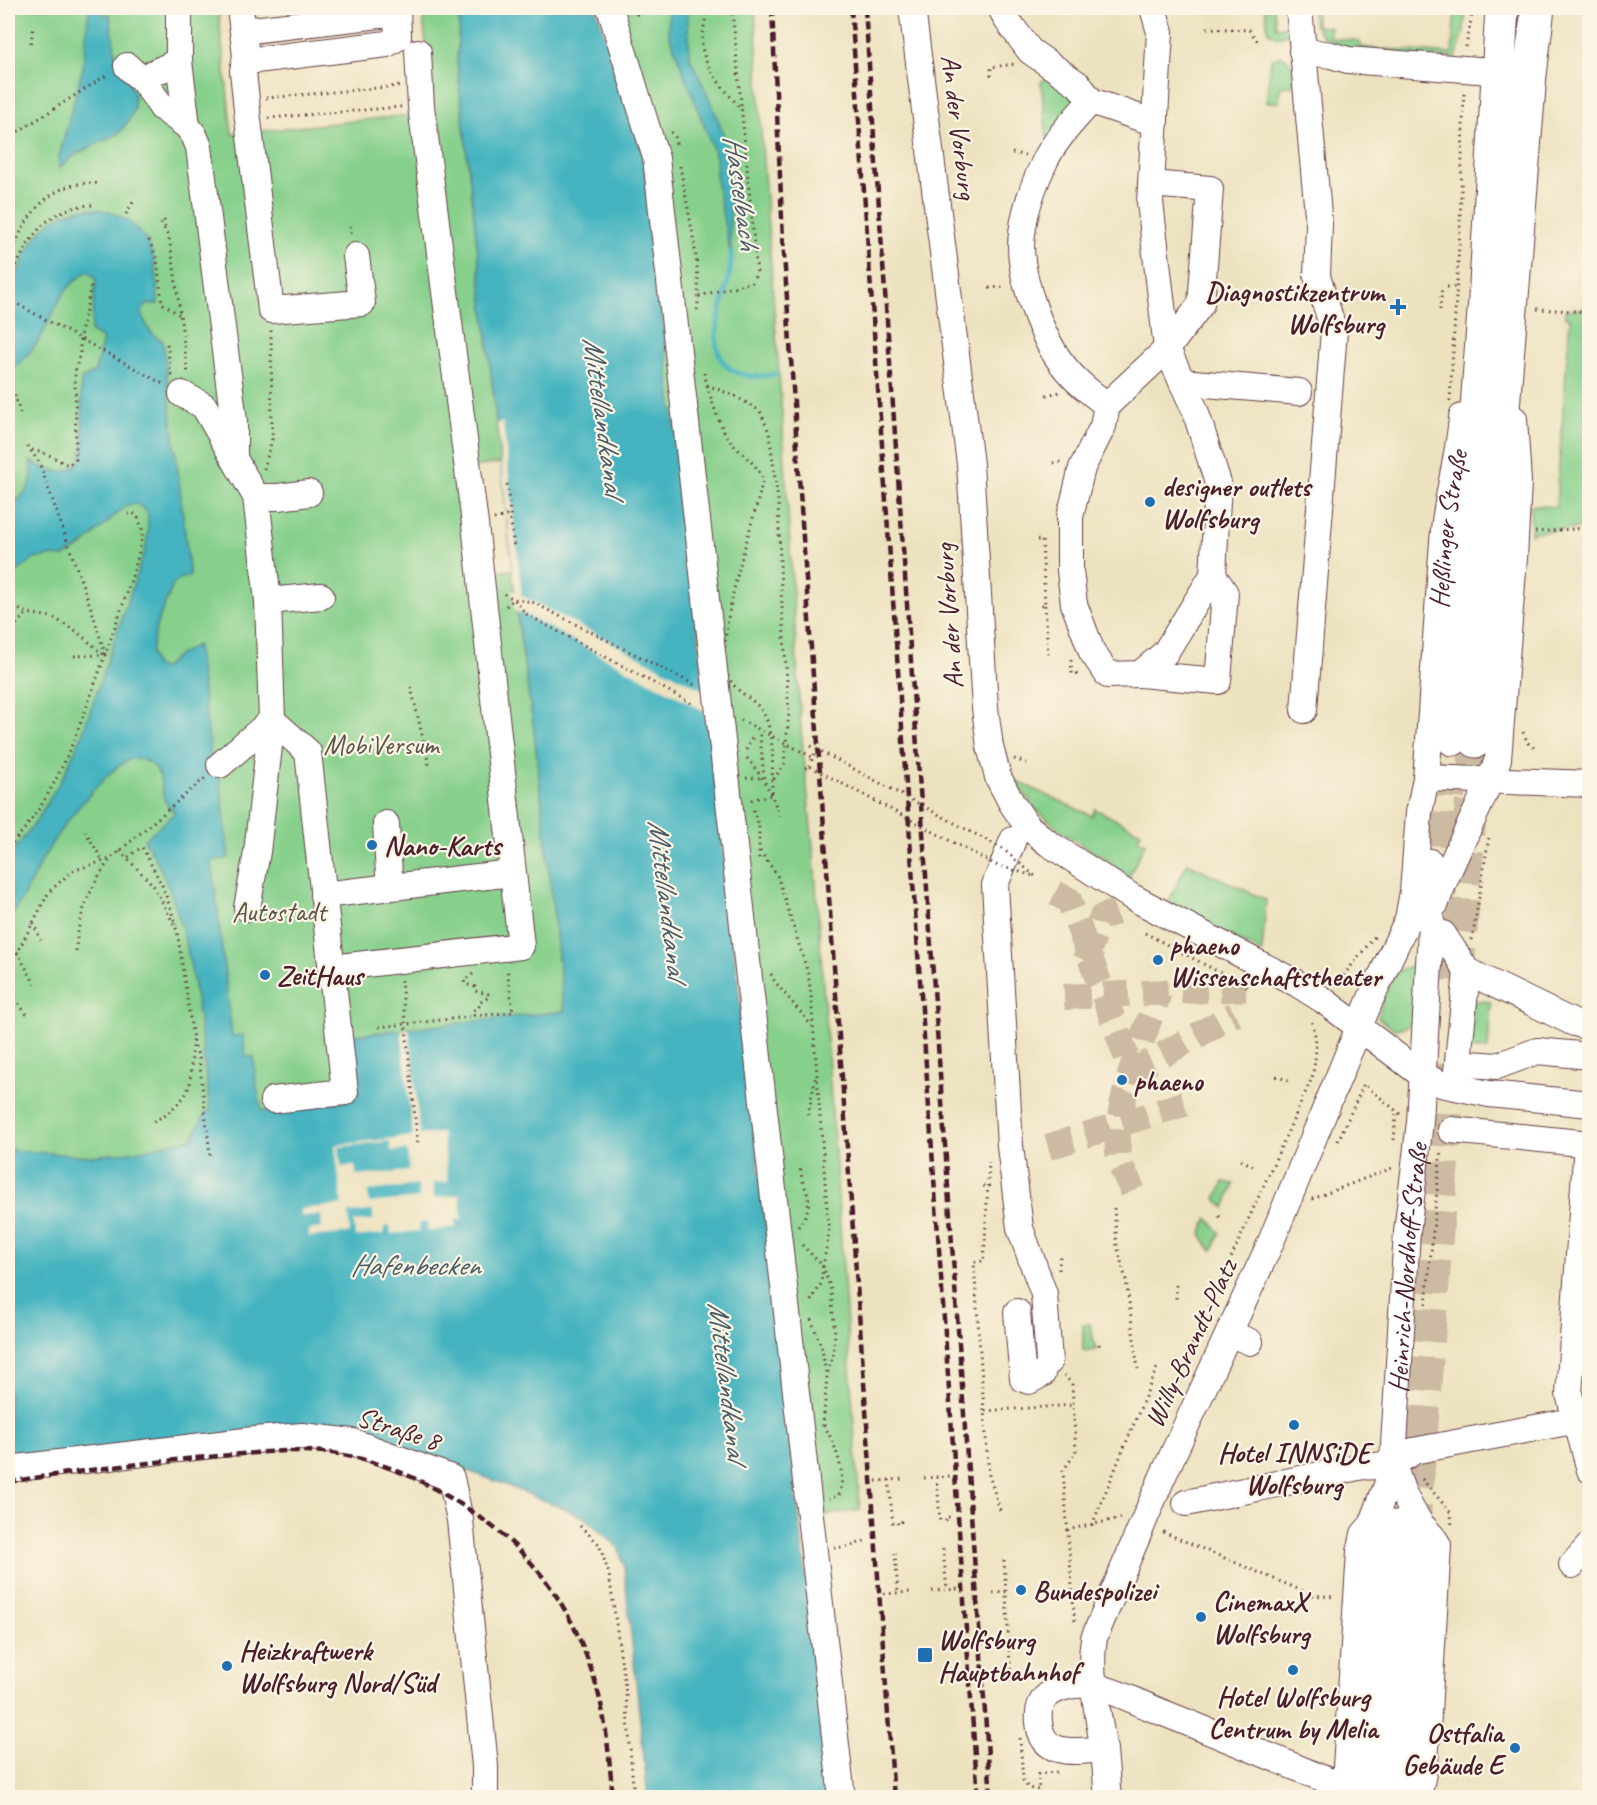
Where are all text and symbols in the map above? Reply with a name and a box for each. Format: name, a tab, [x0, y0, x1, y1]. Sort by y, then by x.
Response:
street label: An der Vorburg	[933, 53, 986, 202]
water label: Hasselbach	[715, 133, 769, 254]
place label: Diagnostikzentrum Wolfsburg	[1205, 274, 1387, 341]
marker: Diagnostikzentrum Wolfsburg	[1389, 298, 1407, 316]
water label: Mittellandkanal	[574, 334, 635, 507]
street label: Heßlinger Straße	[1421, 446, 1476, 610]
place label: designer outlets Wolfsburg	[1162, 469, 1314, 536]
marker: designer outlets Wolfsburg	[1143, 495, 1157, 509]
street label: An der Vorburg	[926, 541, 971, 690]
park label: MobiVersum	[323, 727, 441, 762]
water label: Mittellandkanal	[639, 818, 698, 990]
place label: Nano-Karts	[384, 828, 504, 863]
marker: Nano-Karts	[365, 838, 379, 852]
park label: Autostadt	[232, 894, 329, 929]
place label: phaeno Wissenschaftstheater	[1170, 927, 1384, 994]
marker: phaeno Wissenschaftstheater	[1151, 953, 1165, 967]
place label: ZeitHaus	[277, 958, 366, 993]
marker: ZeitHaus	[258, 968, 272, 982]
place label: phaeno	[1134, 1063, 1204, 1098]
marker: phaeno	[1115, 1073, 1129, 1087]
street label: Heinrich-Nordhoff-Straße	[1380, 1139, 1436, 1394]
water label: Hafenbecken	[350, 1246, 482, 1284]
street label: Willy-Brandt-Platz	[1136, 1252, 1246, 1433]
water label: Mittellandkanal	[699, 1300, 758, 1472]
street label: Straße 8	[353, 1399, 447, 1459]
marker: Hotel INNSiDE Wolfsburg	[1287, 1418, 1301, 1432]
place label: Hotel INNSiDE Wolfsburg	[1218, 1435, 1375, 1502]
place label: Bundespolizei	[1033, 1573, 1160, 1608]
marker: Bundespolizei	[1014, 1583, 1028, 1597]
place label: CinemaxX Wolfsburg	[1213, 1584, 1312, 1651]
marker: CinemaxX Wolfsburg	[1194, 1610, 1208, 1624]
place label: Wolfsburg Hauptbahnhof	[938, 1622, 1085, 1689]
place label: Heizkraftwerk Wolfsburg Nord/Süd	[239, 1633, 441, 1700]
marker: Wolfsburg Hauptbahnhof	[916, 1646, 934, 1664]
marker: Heizkraftwerk Wolfsburg Nord/Süd	[220, 1659, 234, 1673]
marker: Hotel Wolfsburg Centrum by Melia	[1286, 1663, 1300, 1677]
place label: Hotel Wolfsburg Centrum by Melia	[1209, 1679, 1380, 1746]
place label: Ostfalia Gebäude E	[1402, 1715, 1507, 1782]
marker: Ostfalia Gebäude E	[1508, 1741, 1522, 1755]

